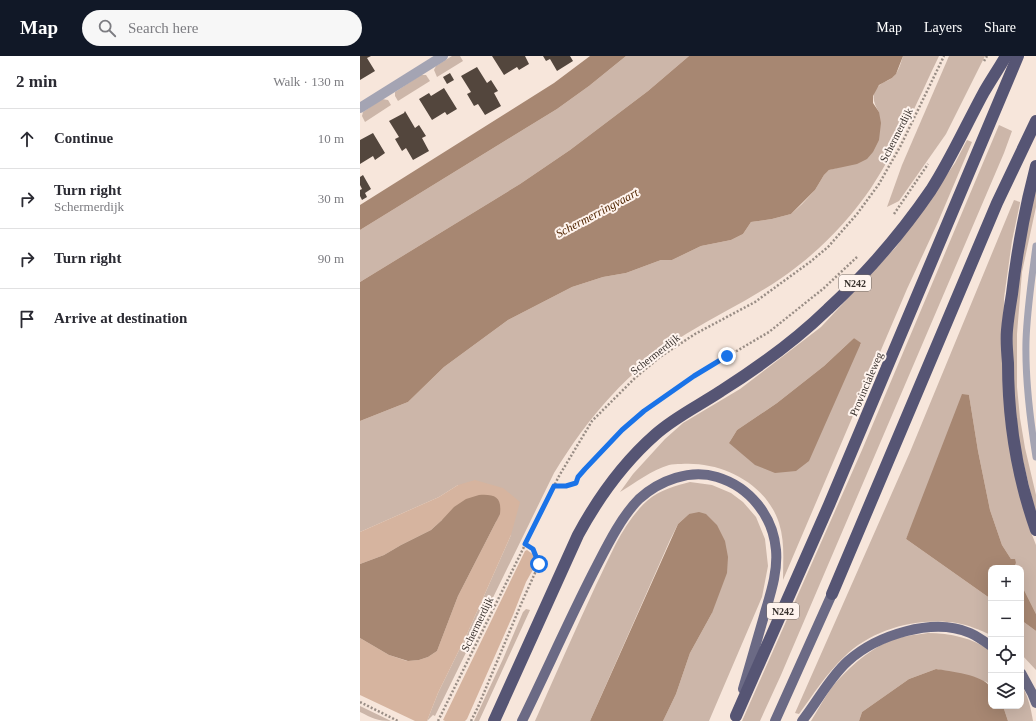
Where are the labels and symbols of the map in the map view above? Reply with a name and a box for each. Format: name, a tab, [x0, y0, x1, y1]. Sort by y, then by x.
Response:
street label: Schermerdijk	[877, 105, 915, 164]
water label: Schermerringvaart	[553, 185, 641, 241]
road number: N242	[839, 275, 871, 291]
street label: Schermerdijk	[628, 331, 682, 377]
route end	[718, 347, 736, 365]
street label: Provincialeweg	[847, 350, 885, 418]
route start	[530, 555, 548, 573]
street label: Schermerdijk	[459, 594, 496, 653]
road number: N242	[767, 603, 799, 619]

